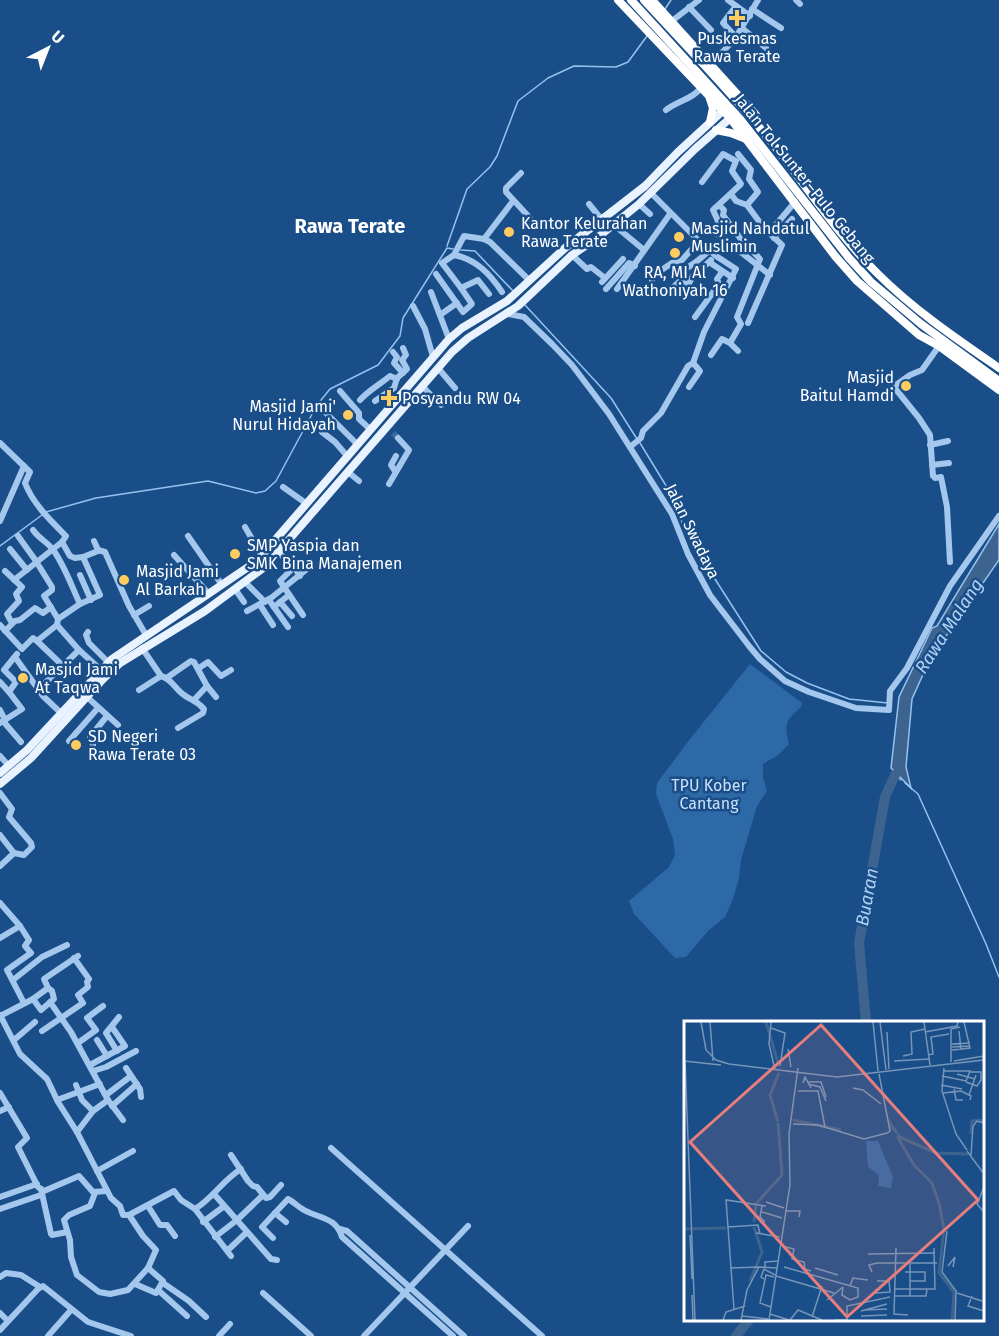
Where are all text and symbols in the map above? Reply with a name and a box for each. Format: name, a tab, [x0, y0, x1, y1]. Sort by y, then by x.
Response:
marker: Puskesmas Rawa Terate	[728, 9, 746, 27]
north arrow	[18, 18, 78, 78]
text: U	[47, 27, 68, 48]
place label: Puskesmas Rawa Terate	[693, 29, 781, 66]
street label: Jalan Tol Sunter–Pulo Gebang	[730, 90, 879, 267]
district label: Rawa Terate	[295, 214, 405, 238]
place label: Kantor Kelurahan Rawa Terate	[521, 214, 647, 251]
place label: Masjid Nahdatul Muslimin	[691, 219, 810, 256]
marker: Kantor Kelurahan Rawa Terate	[502, 225, 516, 239]
marker: Masjid Nahdatul Muslimin	[672, 230, 686, 244]
marker: RA, MI Al Wathoniyah 16	[668, 246, 682, 260]
place label: RA, MI Al Wathoniyah 16	[622, 263, 728, 300]
place label: Masjid Baitul Hamdi	[800, 368, 894, 405]
marker: Masjid Baitul Hamdi	[899, 379, 913, 393]
marker: Posyandu RW 04	[380, 389, 398, 407]
place label: Posyandu RW 04	[402, 389, 521, 408]
place label: Masjid Jami' Nurul Hidayah	[232, 397, 336, 434]
marker: Masjid Jami' Nurul Hidayah	[341, 408, 355, 422]
street label: Jalan Swadaya	[661, 481, 724, 582]
place label: SMP Yaspia dan SMK Bina Manajemen	[247, 536, 402, 573]
marker: SMP Yaspia dan SMK Bina Manajemen	[228, 547, 242, 561]
place label: Masjid Jami Al Barkah	[136, 562, 219, 599]
marker: Masjid Jami Al Barkah	[117, 573, 131, 587]
water label: Rawa Malang	[910, 574, 988, 678]
place label: Masjid Jami At Taqwa	[35, 660, 118, 697]
marker: Masjid Jami At Taqwa	[16, 671, 30, 685]
place label: SD Negeri Rawa Terate 03	[88, 727, 196, 764]
marker: SD Negeri Rawa Terate 03	[69, 738, 83, 752]
park label: TPU Kober Cantang	[671, 776, 747, 813]
water label: Buaran	[851, 866, 883, 928]
inset map	[684, 1021, 984, 1321]

